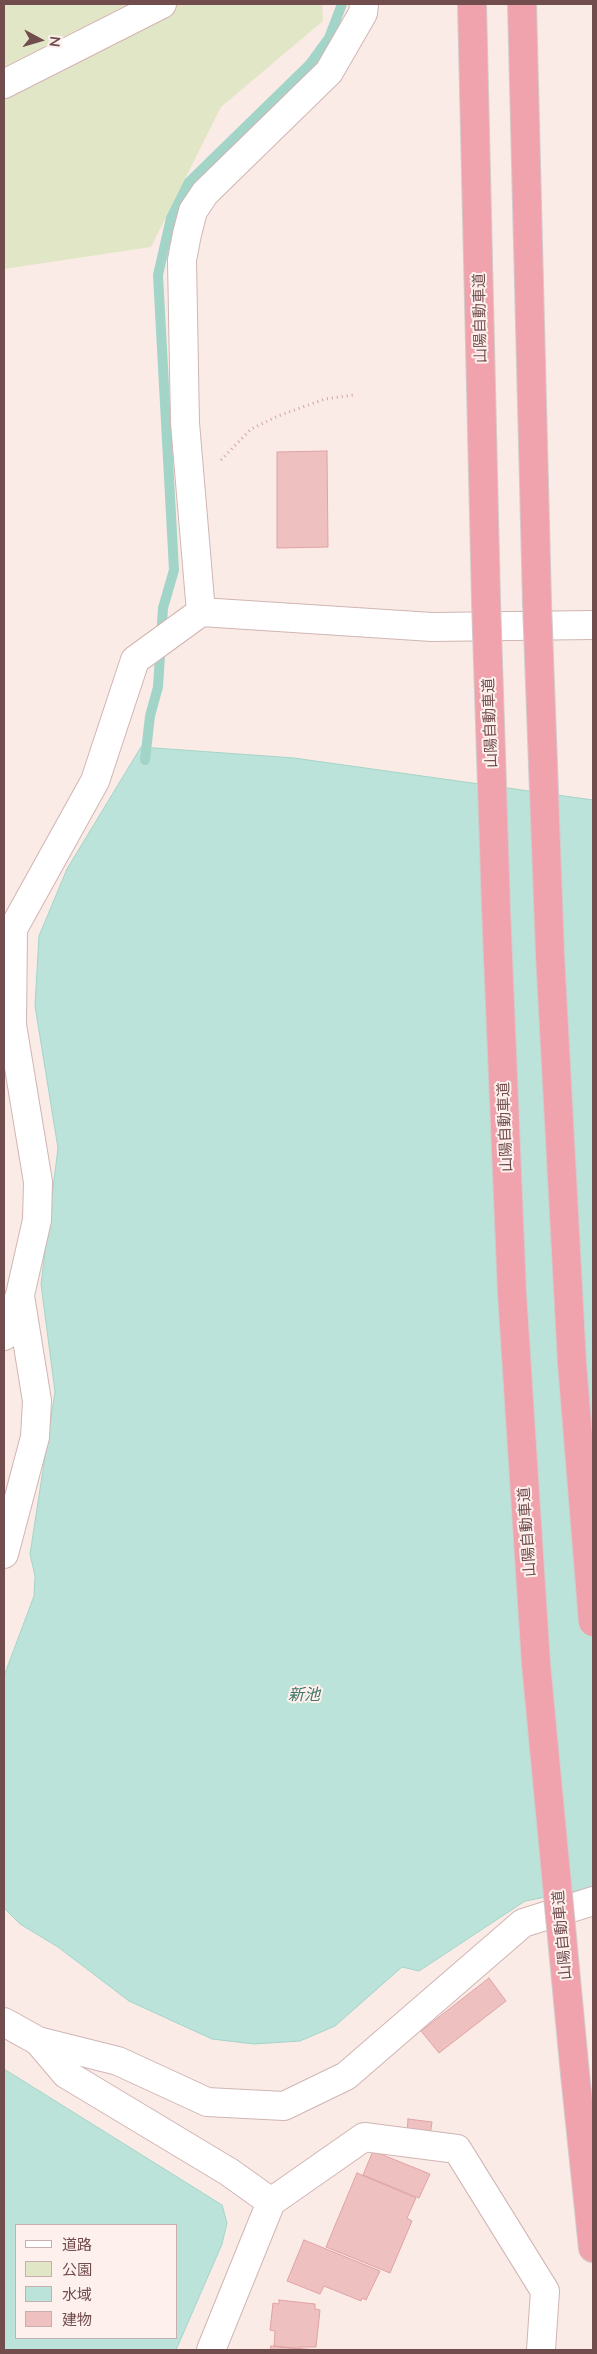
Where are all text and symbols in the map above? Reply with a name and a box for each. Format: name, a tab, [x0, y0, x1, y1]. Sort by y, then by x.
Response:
north arrow	[15, 15, 65, 65]
text: N	[46, 35, 64, 48]
street label: 山陽自動車道	[470, 273, 490, 363]
street label: 山陽自動車道	[479, 678, 501, 768]
street label: 山陽自動車道	[494, 1082, 516, 1172]
street label: 山陽自動車道	[515, 1486, 539, 1578]
water label: 新池	[288, 1685, 320, 1705]
street label: 山陽自動車道	[549, 1889, 575, 1981]
legend	[15, 2224, 178, 2339]
text: 道路	[62, 2235, 92, 2253]
text: 公園	[62, 2260, 92, 2278]
text: 水域	[62, 2285, 92, 2303]
text: 建物	[62, 2310, 92, 2328]

